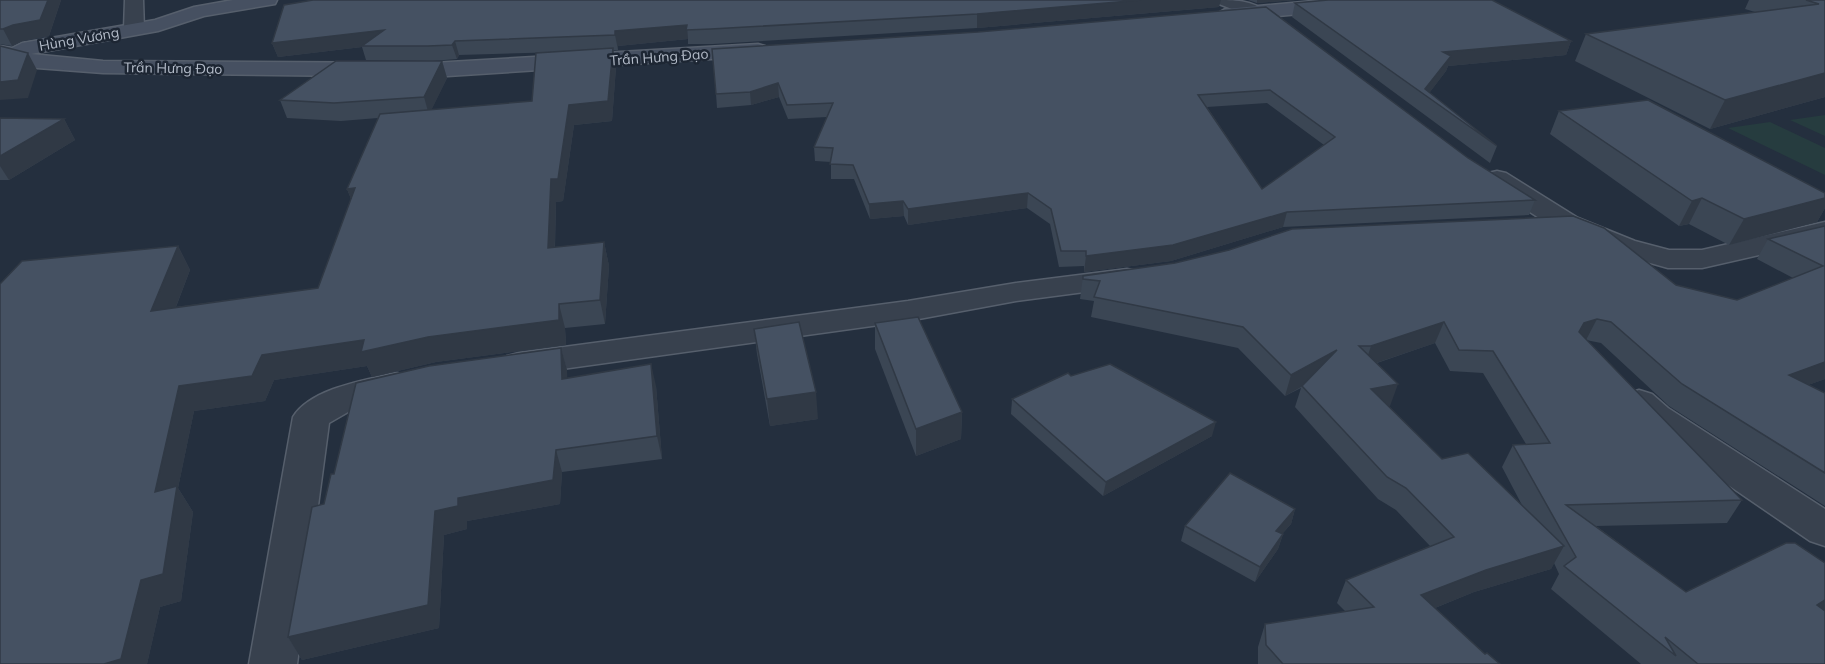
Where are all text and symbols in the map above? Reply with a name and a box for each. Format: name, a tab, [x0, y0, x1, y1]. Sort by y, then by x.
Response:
street label: Hùng Vương	[38, 23, 120, 55]
street label: Trần Hưng Đạo	[609, 45, 709, 69]
street label: Trần Hưng Đạo	[123, 58, 223, 78]

